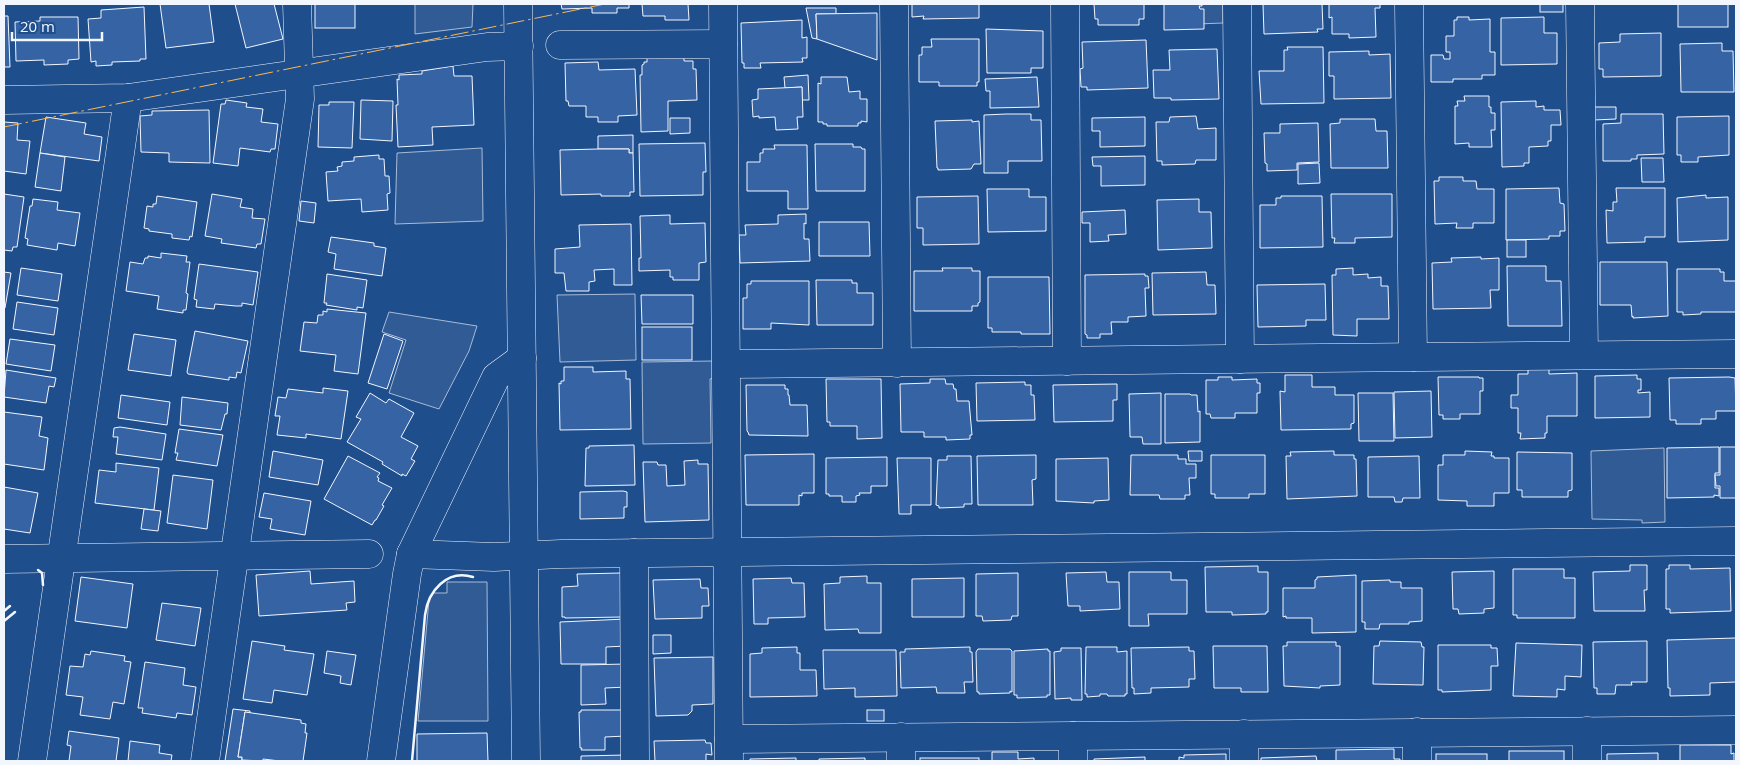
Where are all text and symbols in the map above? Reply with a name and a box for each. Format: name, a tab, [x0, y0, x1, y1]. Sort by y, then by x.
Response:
scale bar	[12, 10, 102, 42]
text: 20 m	[20, 16, 55, 36]

